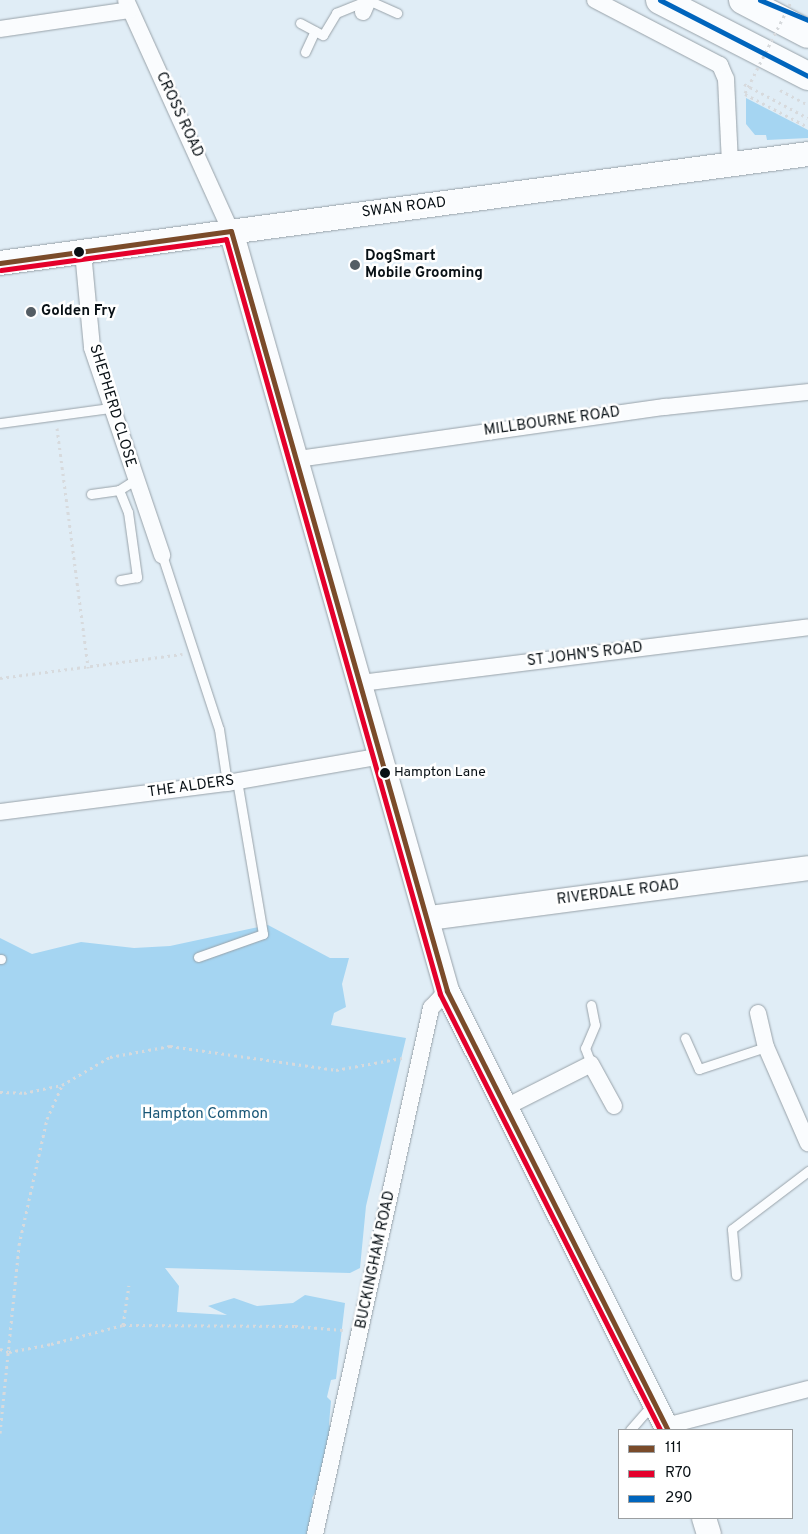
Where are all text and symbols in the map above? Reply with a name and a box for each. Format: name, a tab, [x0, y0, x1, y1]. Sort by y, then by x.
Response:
street label: CROSS ROAD	[151, 69, 207, 161]
street label: SWAN ROAD	[361, 194, 447, 222]
unlabelled marker	[74, 247, 84, 257]
place label: DogSmart Mobile Grooming	[365, 247, 483, 282]
marker: DogSmart Mobile Grooming	[349, 259, 361, 271]
place label: Golden Fry	[41, 303, 116, 321]
marker: Golden Fry	[25, 306, 37, 318]
street label: SHEPHERD CLOSE	[85, 342, 139, 470]
street label: MILLBOURNE ROAD	[483, 404, 621, 440]
street label: ST JOHN'S ROAD	[526, 639, 644, 671]
place label: Hampton Lane	[394, 765, 486, 781]
marker: Hampton Lane	[380, 768, 390, 778]
street label: THE ALDERS	[146, 772, 236, 802]
street label: RIVERDALE ROAD	[556, 877, 680, 909]
park label: Hampton Common	[142, 1106, 268, 1124]
street label: BUCKINGHAM ROAD	[353, 1189, 399, 1331]
legend	[618, 1429, 793, 1519]
text: 111	[665, 1439, 682, 1458]
text: R70	[665, 1464, 692, 1483]
text: 290	[665, 1489, 693, 1508]

